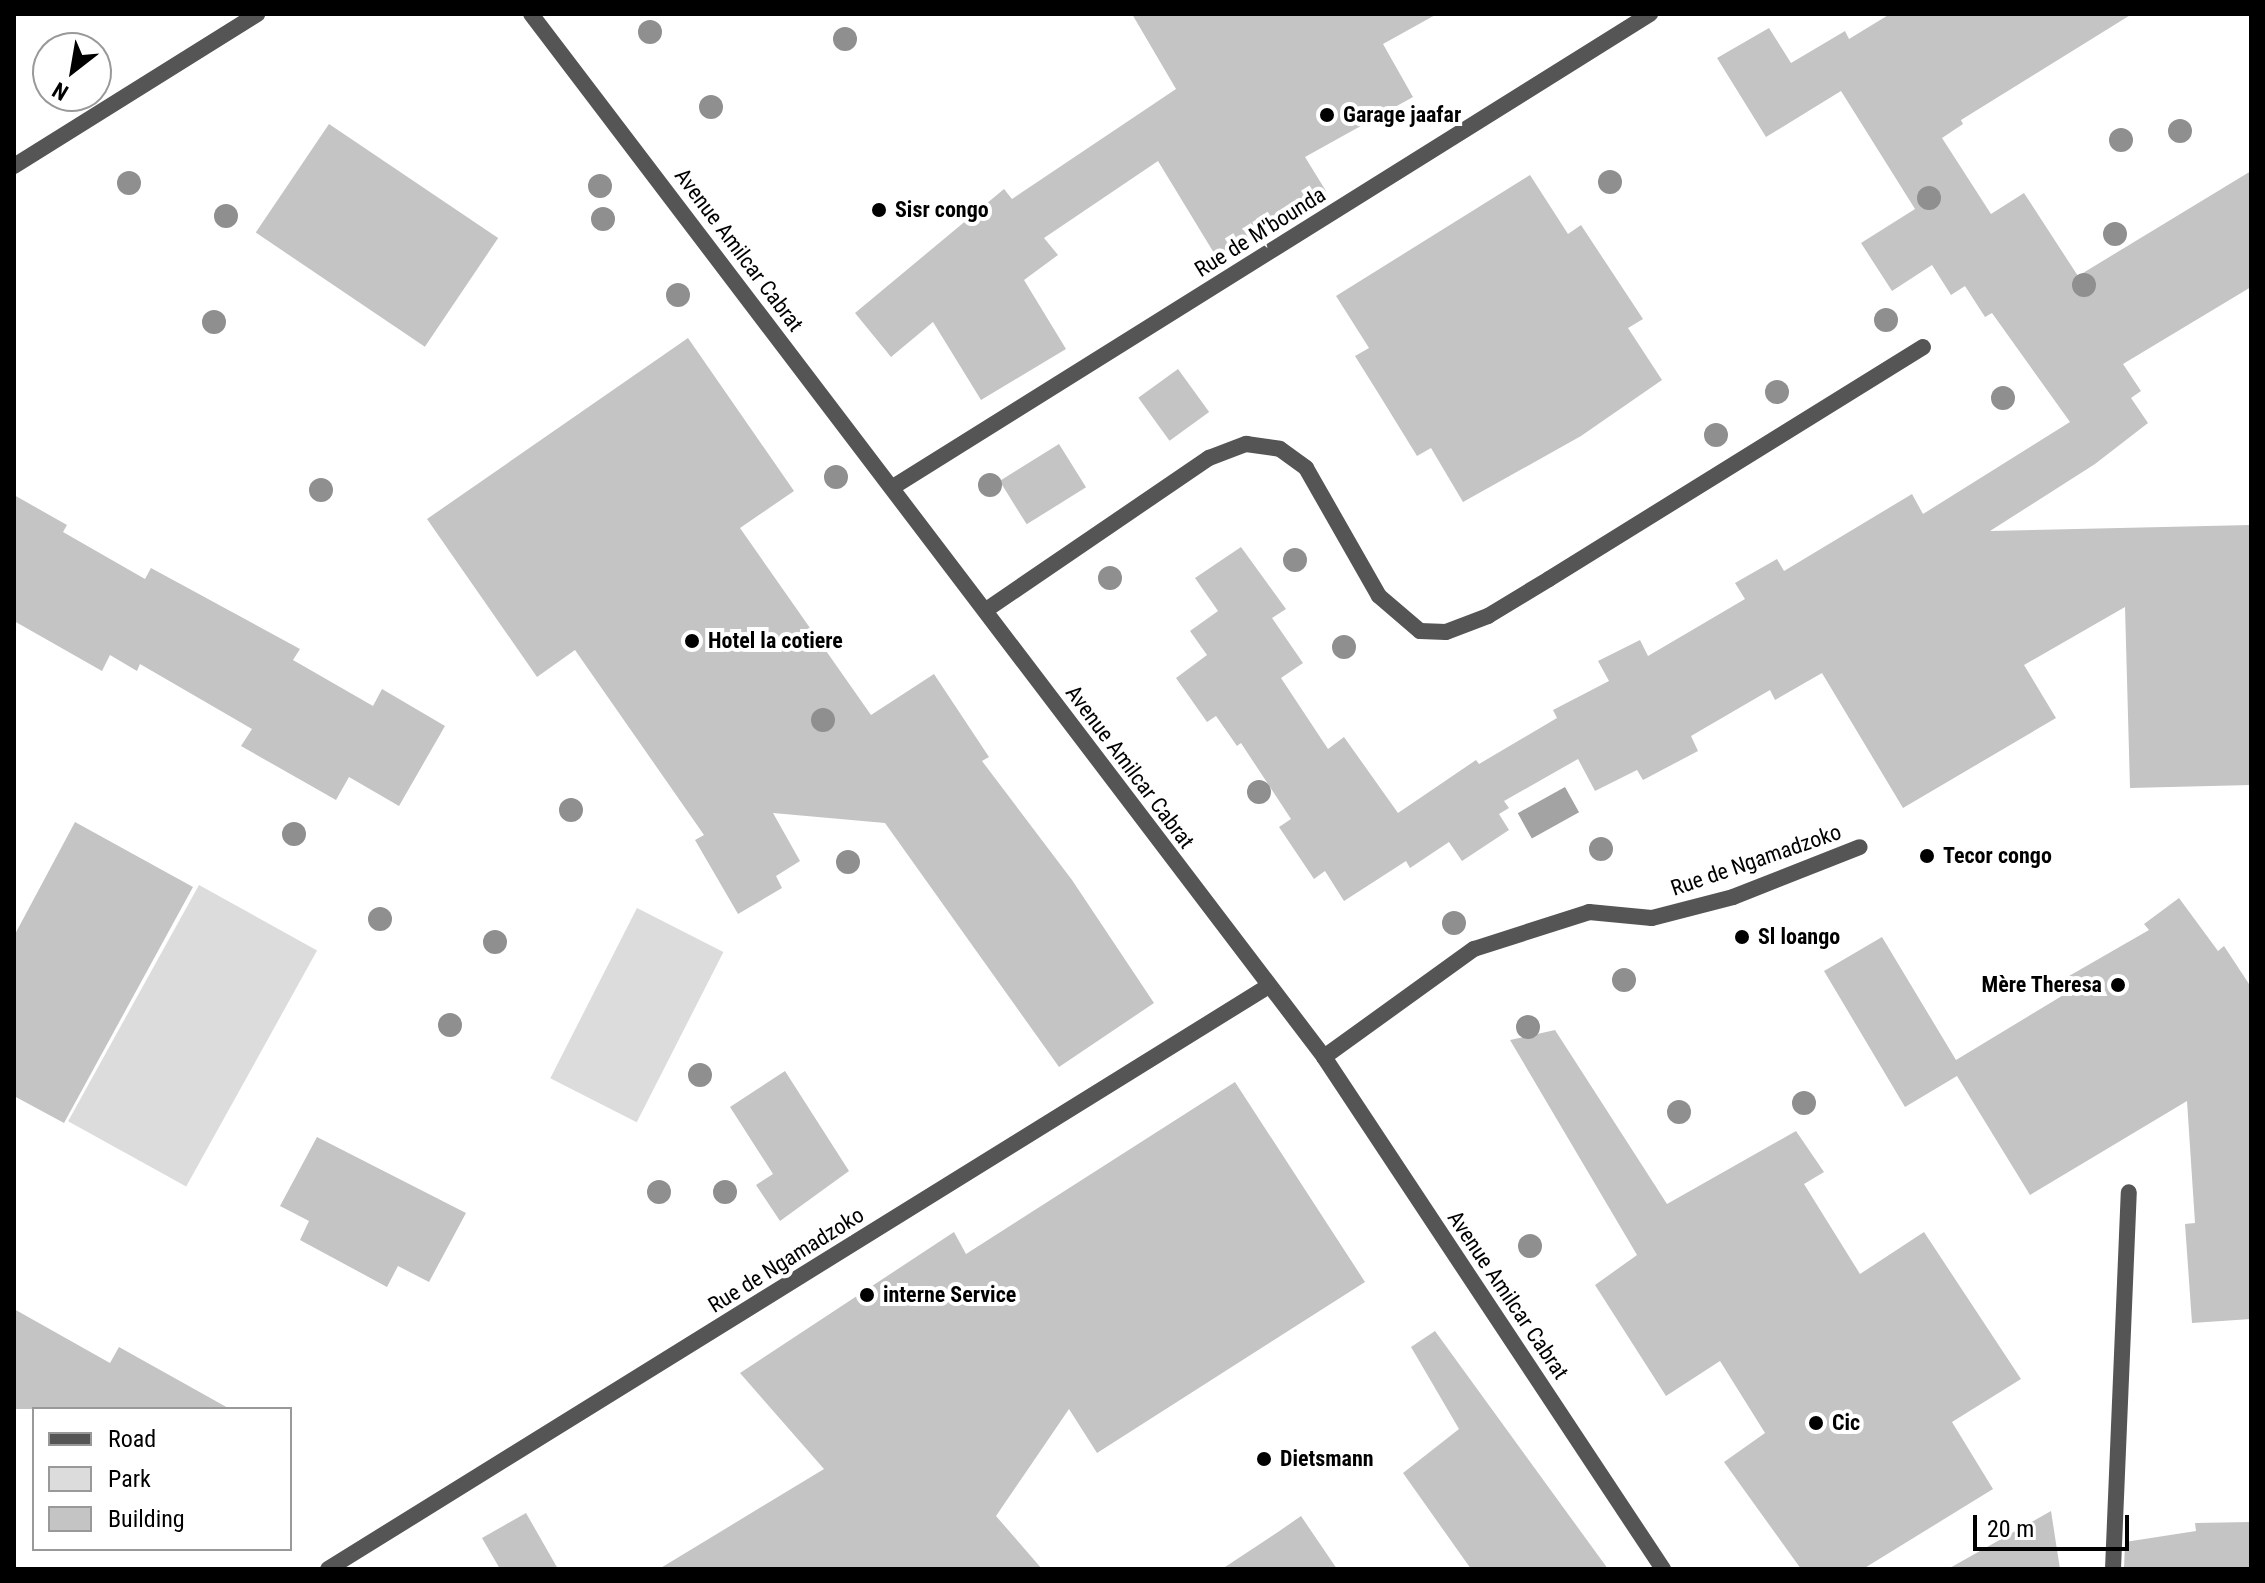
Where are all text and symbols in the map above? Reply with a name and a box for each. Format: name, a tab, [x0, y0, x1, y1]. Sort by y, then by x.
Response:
north arrow	[32, 32, 112, 112]
text: N	[48, 77, 73, 105]
place label: Garage jaafar	[1343, 102, 1461, 128]
marker: Garage jaafar	[1318, 106, 1336, 124]
street label: Avenue Amilcar Cabrat	[669, 163, 809, 337]
street label: Rue de M'bounda	[1190, 181, 1330, 283]
place label: Sisr congo	[895, 197, 989, 223]
marker: Sisr congo	[870, 201, 888, 219]
place label: Hotel la cotiere	[708, 628, 843, 654]
marker: Hotel la cotiere	[683, 632, 701, 650]
street label: Avenue Amilcar Cabrat	[1060, 680, 1200, 854]
street label: Rue de Ngamadzoko	[1667, 818, 1845, 902]
place label: Tecor congo	[1943, 843, 2052, 869]
marker: Tecor congo	[1918, 847, 1936, 865]
place label: Sl loango	[1758, 924, 1840, 950]
marker: Sl loango	[1733, 928, 1751, 946]
place label: Mère Theresa	[1981, 972, 2102, 998]
marker: Mère Theresa	[2109, 976, 2127, 994]
street label: Rue de Ngamadzoko	[703, 1202, 869, 1318]
street label: Avenue Amilcar Cabrat	[1442, 1206, 1574, 1384]
place label: interne Service	[883, 1282, 1016, 1308]
marker: interne Service	[858, 1286, 876, 1304]
legend	[32, 1407, 292, 1551]
place label: Cic	[1832, 1410, 1860, 1436]
marker: Cic	[1807, 1414, 1825, 1432]
text: Road	[108, 1425, 156, 1453]
place label: Dietsmann	[1280, 1446, 1374, 1472]
marker: Dietsmann	[1255, 1450, 1273, 1468]
text: Park	[108, 1465, 151, 1493]
scale bar	[1977, 1499, 2133, 1549]
text: Building	[108, 1505, 185, 1533]
text: 20 m	[1987, 1515, 2034, 1543]

